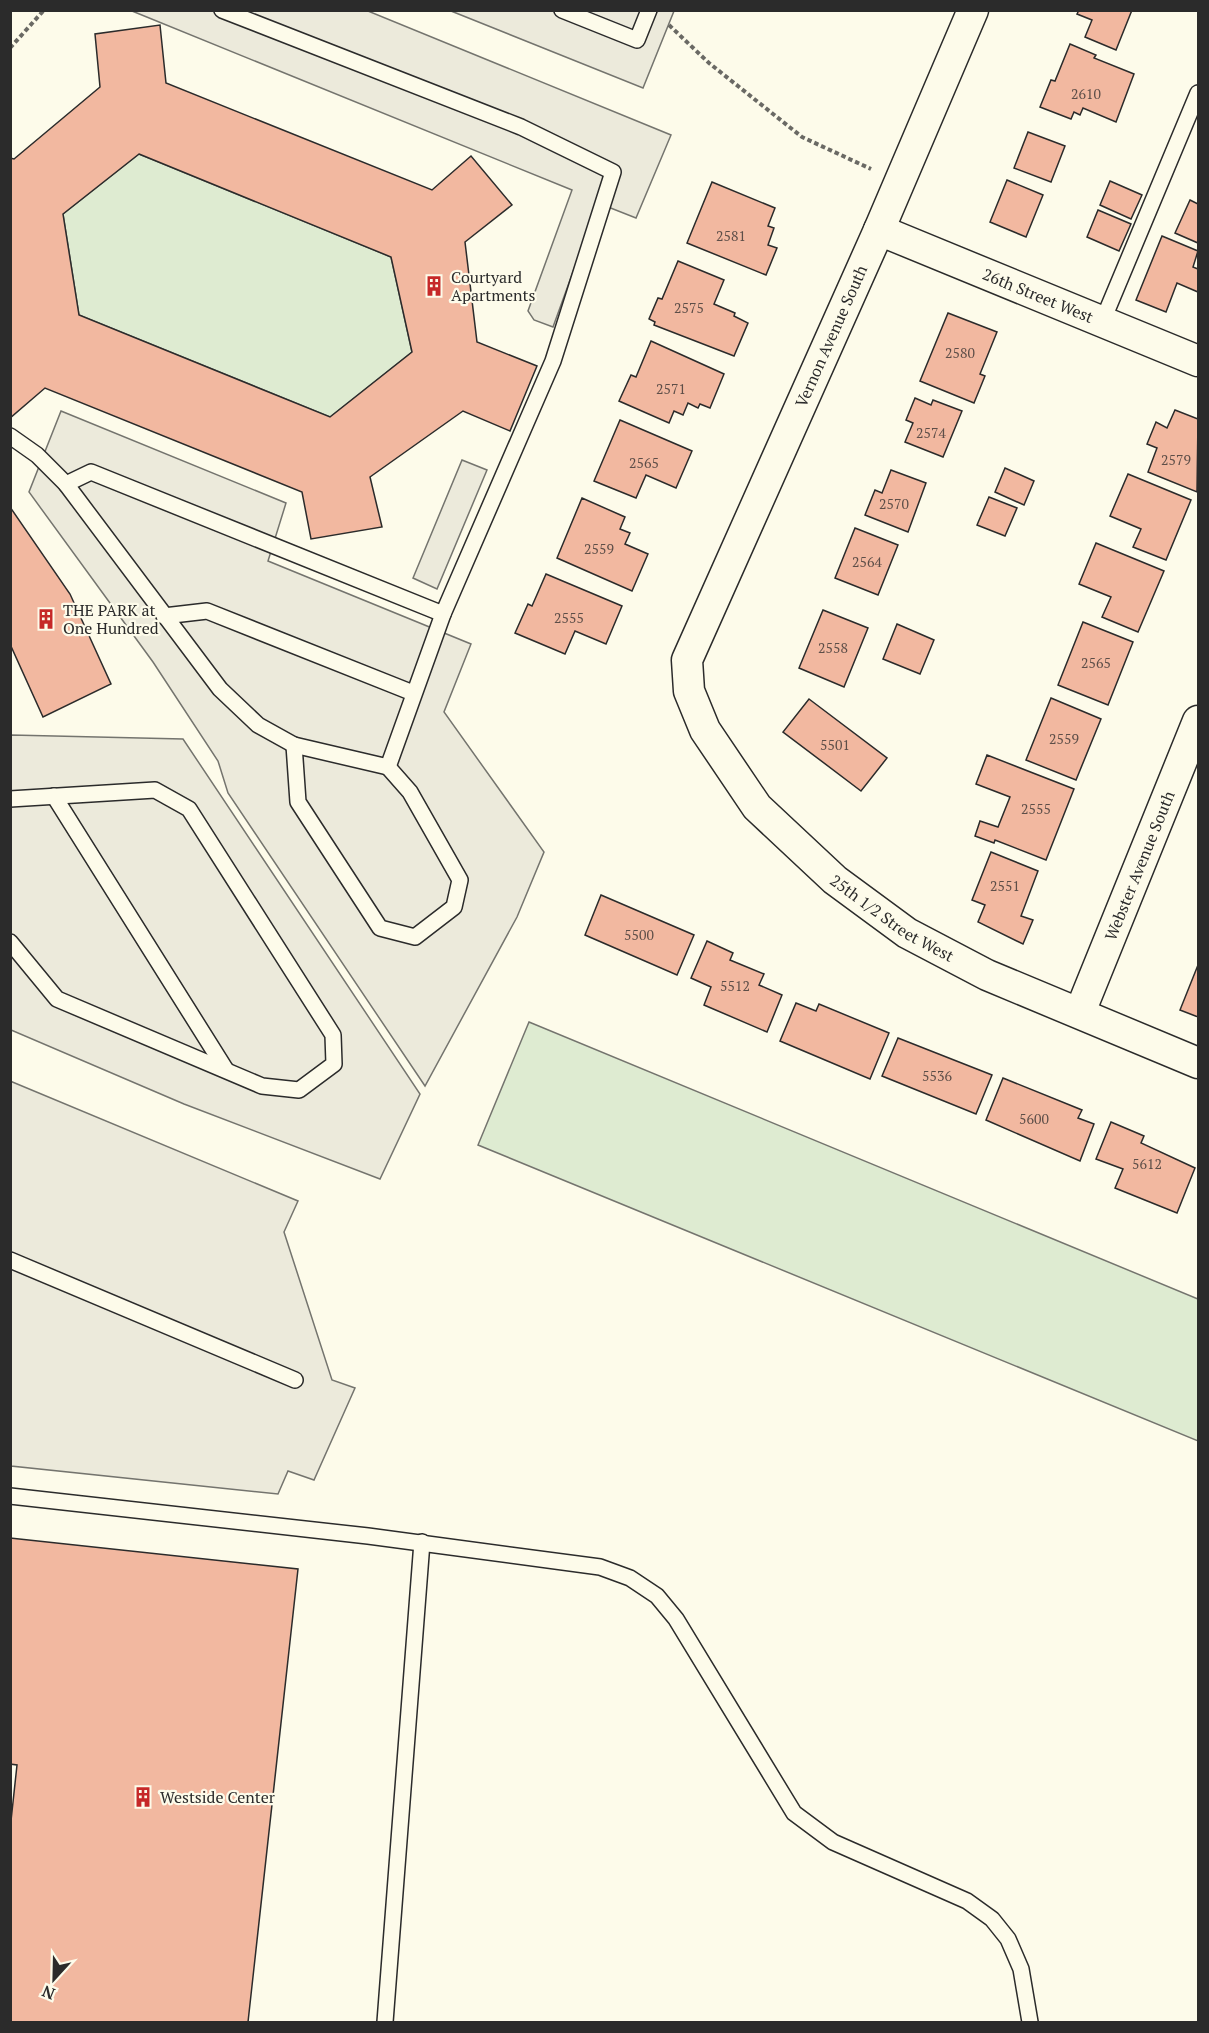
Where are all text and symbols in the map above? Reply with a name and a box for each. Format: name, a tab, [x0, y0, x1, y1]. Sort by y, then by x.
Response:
house number: 2610	[1071, 84, 1101, 103]
house number: 2581	[716, 226, 746, 245]
street label: Vernon Avenue South	[790, 261, 872, 411]
street label: 26th Street West	[979, 263, 1097, 328]
place label: Courtyard Apartments	[451, 266, 535, 306]
building icon: Courtyard Apartments	[422, 274, 446, 298]
house number: 2575	[674, 298, 704, 317]
house number: 2580	[945, 343, 975, 362]
house number: 2571	[656, 379, 686, 398]
house number: 2574	[916, 423, 946, 442]
house number: 2579	[1161, 450, 1191, 469]
house number: 2565	[629, 453, 659, 472]
house number: 2570	[879, 494, 909, 513]
house number: 2559	[584, 539, 614, 558]
house number: 2564	[852, 552, 882, 571]
place label: THE PARK at One Hundred	[63, 599, 159, 639]
building icon: THE PARK at One Hundred	[34, 607, 58, 631]
house number: 2555	[554, 608, 584, 627]
house number: 2558	[818, 638, 848, 657]
house number: 2565	[1081, 653, 1111, 672]
house number: 2559	[1049, 729, 1079, 748]
house number: 5501	[820, 735, 850, 754]
street label: Webster Avenue South	[1099, 787, 1180, 944]
house number: 2555	[1021, 799, 1051, 818]
street label: 25th 1/2 Street West	[826, 869, 958, 967]
house number: 2551	[990, 876, 1020, 895]
house number: 5500	[624, 925, 654, 944]
house number: 5512	[720, 976, 750, 995]
house number: 5536	[922, 1066, 952, 1085]
house number: 5600	[1019, 1109, 1049, 1128]
house number: 5612	[1132, 1154, 1162, 1173]
building icon: Westside Center	[131, 1785, 155, 1809]
place label: Westside Center	[160, 1786, 276, 1808]
north arrow	[24, 1949, 84, 2009]
text: N	[39, 1980, 58, 2005]

